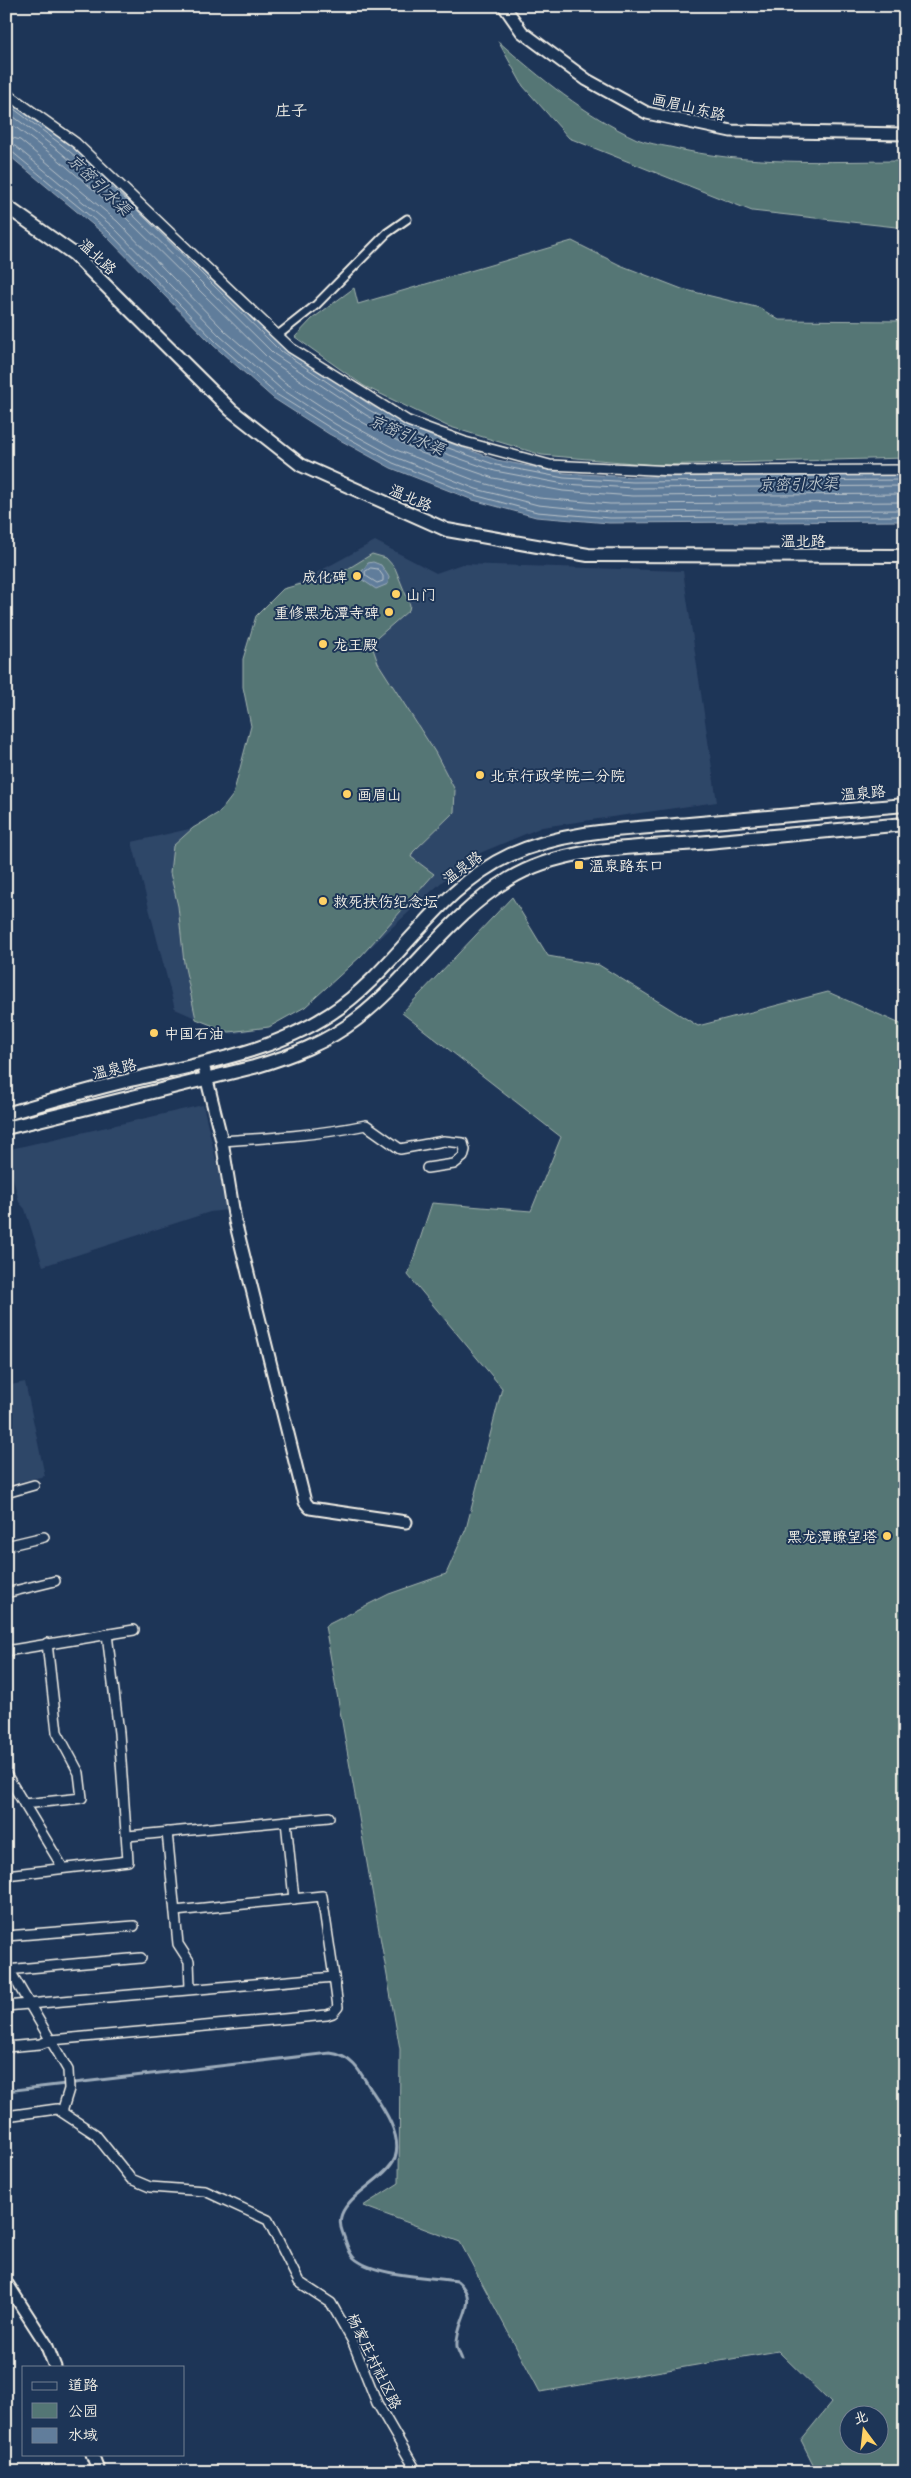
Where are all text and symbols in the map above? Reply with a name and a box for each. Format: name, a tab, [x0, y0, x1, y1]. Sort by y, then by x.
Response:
street label: 画眉山东路	[650, 88, 728, 124]
district label: 庄子	[275, 99, 307, 120]
water label: 京密引水渠	[64, 149, 138, 221]
street label: 温北路	[75, 233, 121, 279]
water label: 京密引水渠	[366, 409, 450, 460]
water label: 京密引水渠	[758, 472, 840, 494]
street label: 温北路	[386, 479, 436, 515]
street label: 温北路	[780, 530, 826, 550]
place label: 成化碑	[302, 566, 347, 586]
marker: 成化碑	[351, 570, 363, 582]
place label: 山门	[406, 584, 436, 604]
marker: 山门	[390, 588, 402, 600]
place label: 重修黑龙潭寺碑	[274, 602, 379, 622]
marker: 重修黑龙潭寺碑	[383, 606, 395, 618]
place label: 龙王殿	[333, 634, 378, 654]
marker: 龙王殿	[317, 638, 329, 650]
place label: 北京行政学院二分院	[490, 765, 625, 785]
marker: 北京行政学院二分院	[474, 769, 486, 781]
street label: 温泉路	[840, 780, 886, 804]
place label: 画眉山	[357, 784, 402, 804]
marker: 画眉山	[341, 788, 353, 800]
street label: 温泉路	[438, 846, 486, 888]
place label: 温泉路东口	[589, 855, 664, 875]
marker: 温泉路东口	[573, 859, 585, 871]
place label: 救死扶伤纪念坛	[333, 891, 438, 911]
marker: 救死扶伤纪念坛	[317, 895, 329, 907]
place label: 中国石油	[164, 1023, 224, 1043]
marker: 中国石油	[148, 1027, 160, 1039]
street label: 温泉路	[90, 1053, 138, 1083]
place label: 黑龙潭瞭望塔	[787, 1526, 877, 1546]
marker: 黑龙潭瞭望塔	[881, 1530, 893, 1542]
street label: 杨家庄村社区路	[343, 2309, 407, 2413]
legend	[22, 2366, 185, 2456]
text: 道路	[68, 2374, 98, 2394]
text: 公园	[68, 2400, 98, 2420]
north arrow	[838, 2406, 888, 2456]
text: 北	[851, 2406, 870, 2428]
text: 水域	[68, 2424, 98, 2444]

